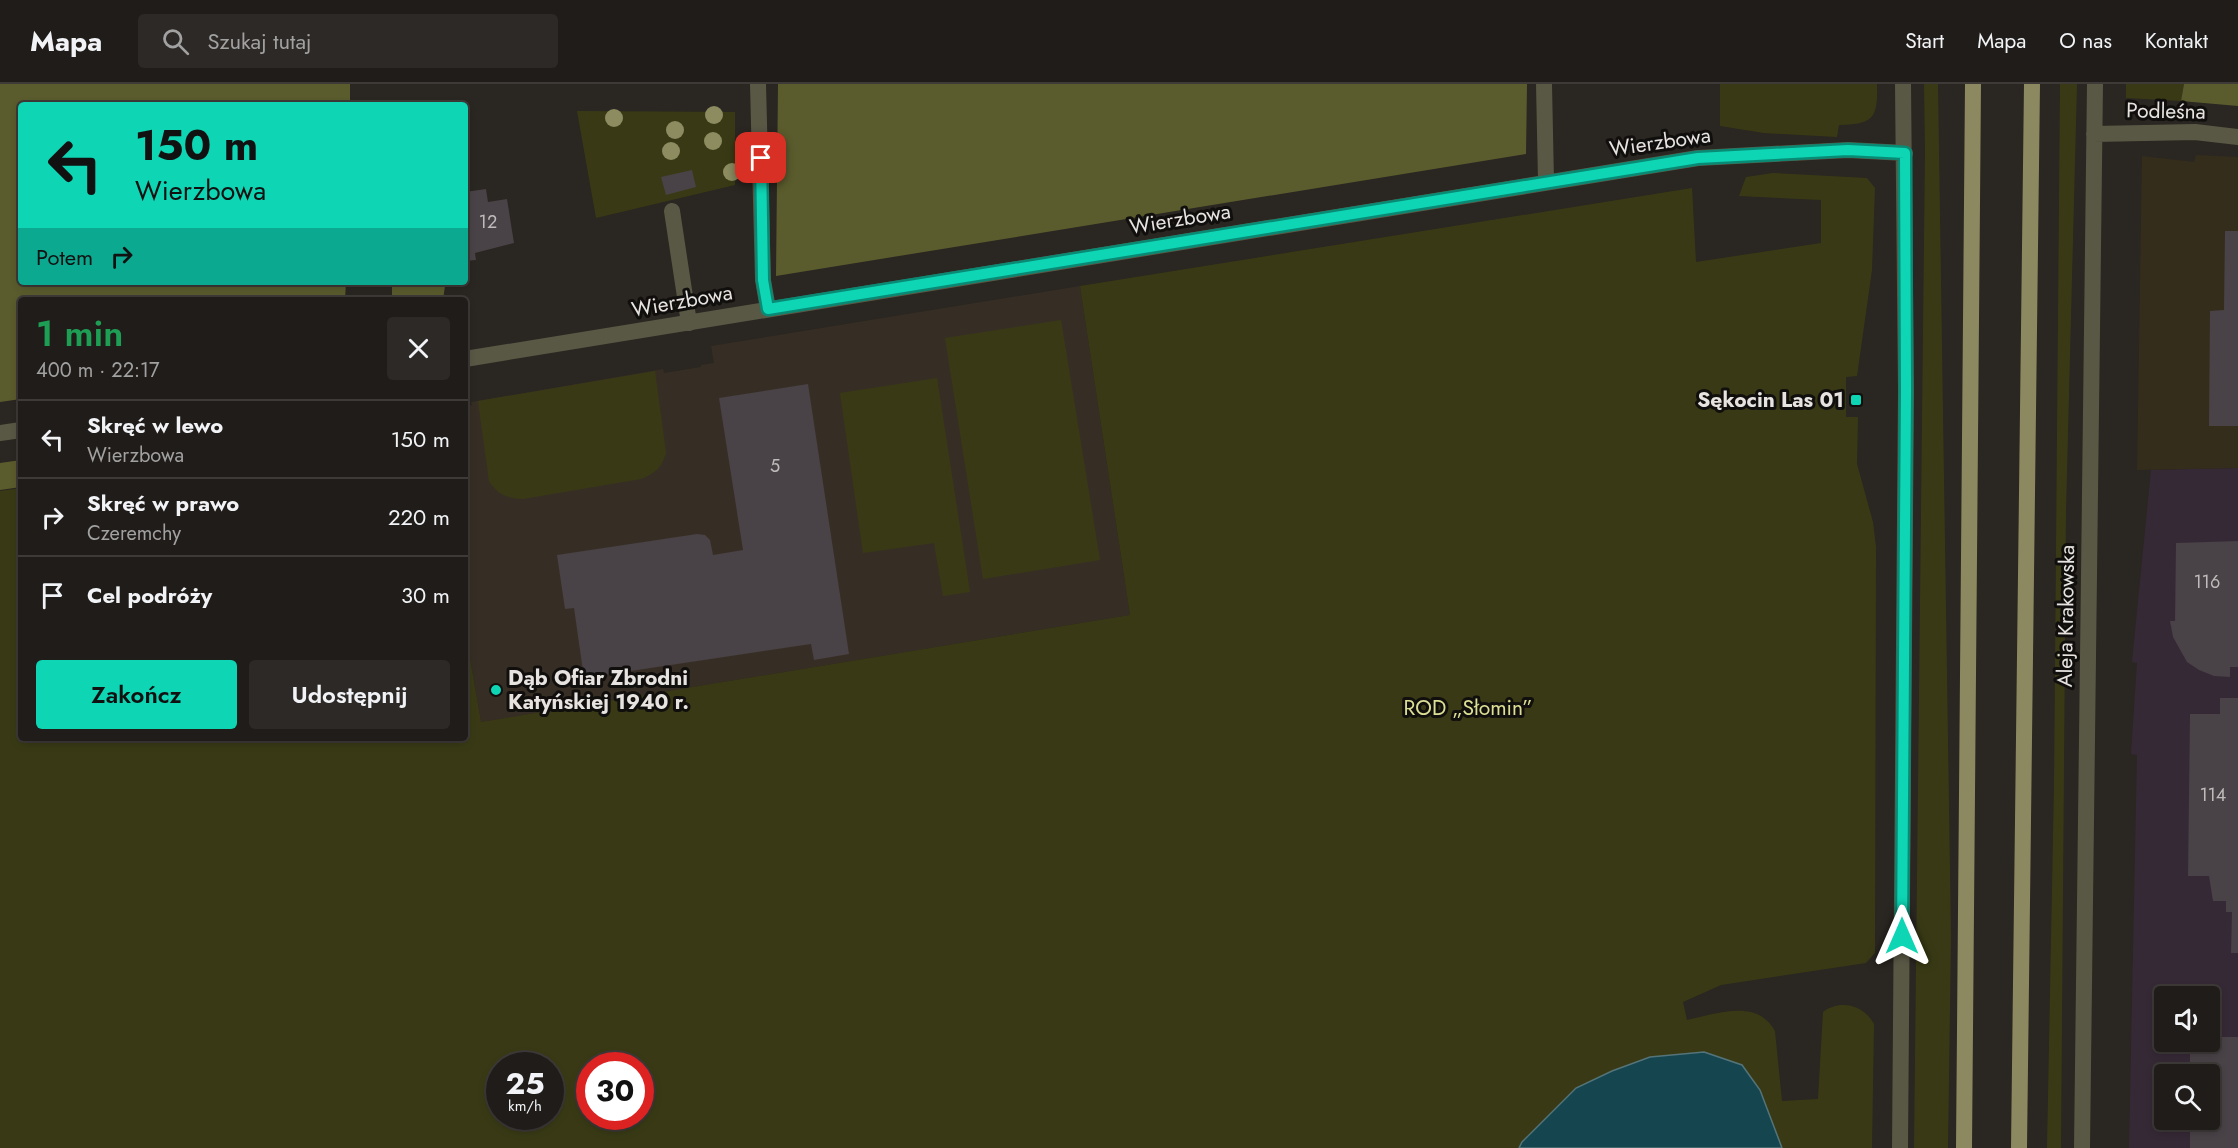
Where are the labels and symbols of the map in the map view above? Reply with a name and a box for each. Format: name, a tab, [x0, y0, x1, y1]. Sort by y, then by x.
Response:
street label: Podleśna	[2126, 95, 2206, 127]
street label: Wierzbowa	[1607, 120, 1713, 164]
pin	[735, 132, 786, 183]
street label: Wierzbowa	[1127, 196, 1233, 242]
house number: 12	[479, 209, 497, 235]
street label: Wierzbowa	[629, 277, 735, 325]
place label: Sękocin Las 01	[1697, 385, 1844, 415]
marker: Sękocin Las 01	[1849, 393, 1863, 407]
house number: 5	[770, 453, 780, 479]
street label: Aleja Krakowska	[2050, 544, 2082, 688]
house number: 116	[2194, 569, 2220, 595]
place label: Dąb Ofiar Zbrodni Katyńskiej 1940 r.	[508, 663, 689, 717]
marker: Dąb Ofiar Zbrodni Katyńskiej 1940 r.	[489, 683, 503, 697]
park label: ROD „Słomin”	[1404, 693, 1532, 723]
house number: 114	[2200, 782, 2226, 808]
position arrow	[1870, 904, 1934, 968]
speed limit sign: 30	[576, 1052, 654, 1130]

